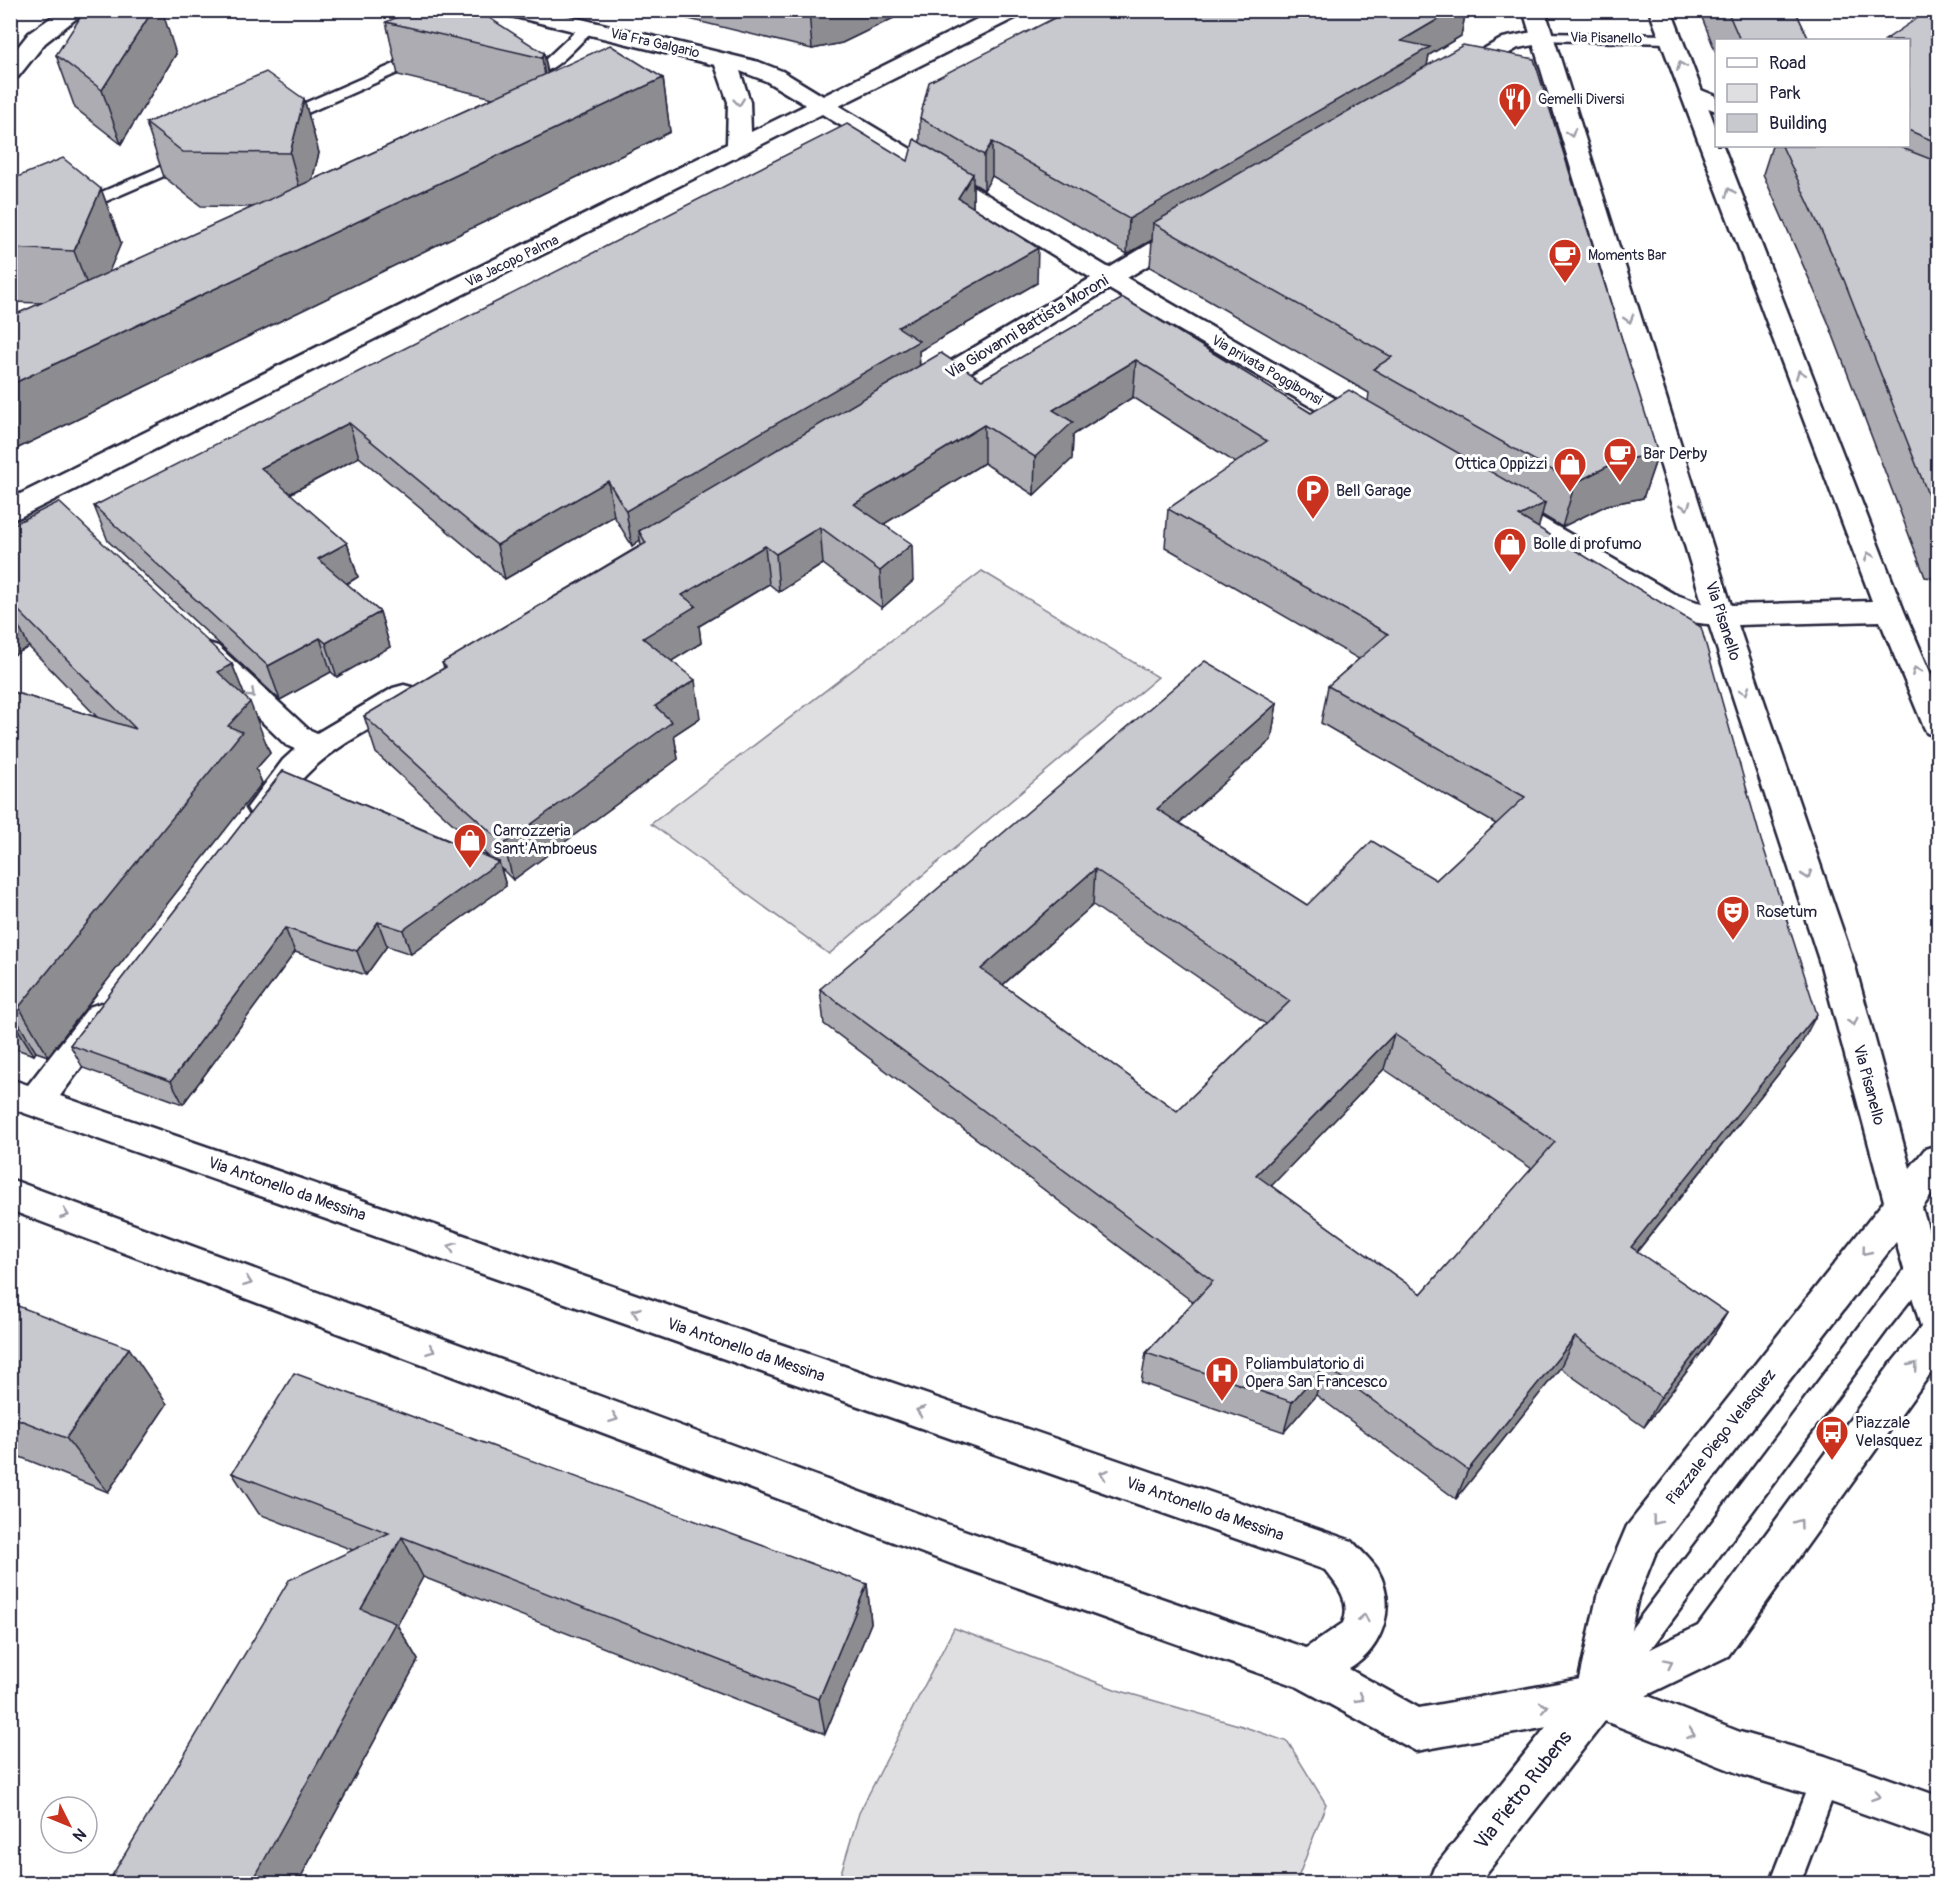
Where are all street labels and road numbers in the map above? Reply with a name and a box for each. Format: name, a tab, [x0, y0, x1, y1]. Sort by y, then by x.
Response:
street label: Via Fra Galgario	[609, 24, 702, 62]
street label: Via Pisanello	[1570, 29, 1643, 47]
street label: Via Jacopo Palma	[463, 231, 561, 291]
street label: Via Giovanni Battista Moroni	[942, 270, 1112, 383]
street label: Via privata Poggibonsi	[1209, 331, 1326, 409]
street label: Via Pisanello	[1701, 579, 1745, 664]
street label: Via Pisanello	[1849, 1043, 1889, 1128]
street label: Via Antonello da Messina	[205, 1153, 369, 1225]
street label: Via Antonello da Messina	[664, 1314, 828, 1386]
street label: Piazzale Diego Velasquez	[1662, 1365, 1780, 1509]
street label: Via Antonello da Messina	[1123, 1473, 1287, 1545]
street label: Via Pietro Rubens	[1469, 1725, 1577, 1855]

